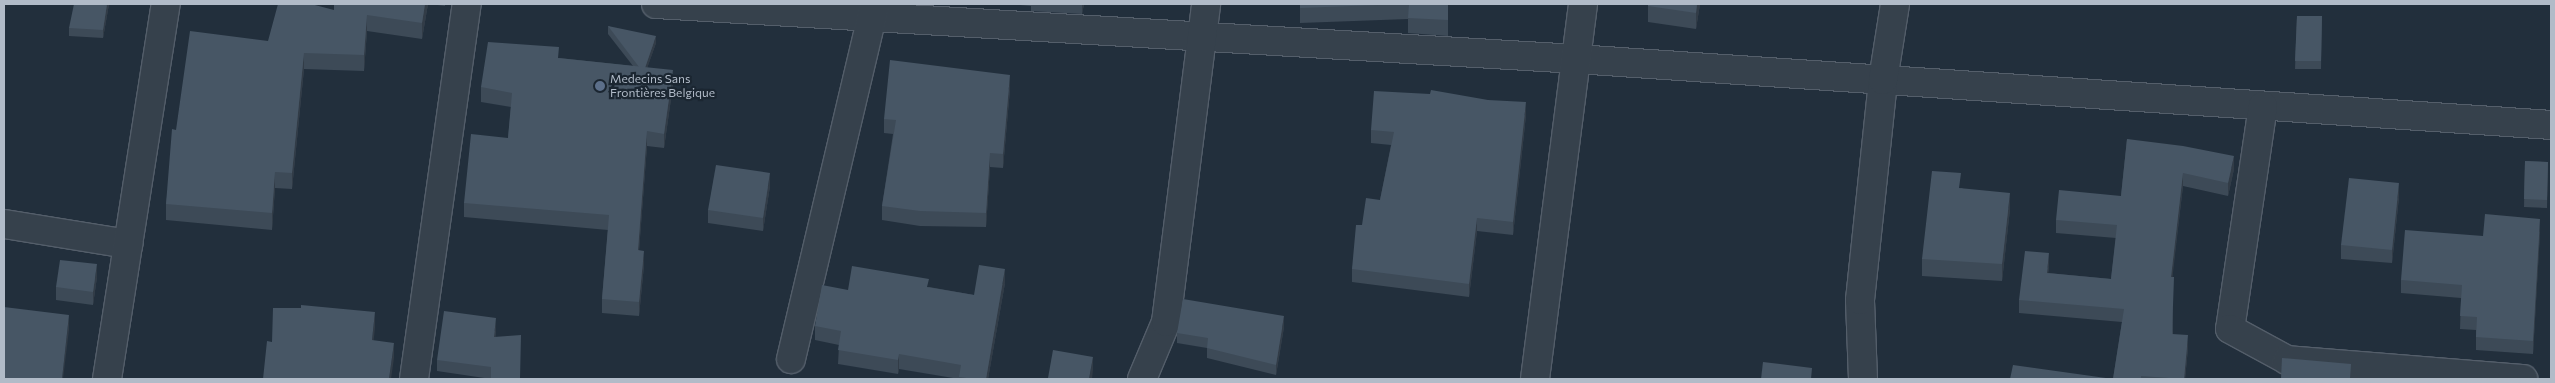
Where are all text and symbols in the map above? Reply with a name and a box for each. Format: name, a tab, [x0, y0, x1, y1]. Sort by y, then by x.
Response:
place label: Medecins Sans Frontières Belgique	[610, 72, 715, 100]
marker: Medecins Sans Frontières Belgique	[594, 80, 606, 92]

